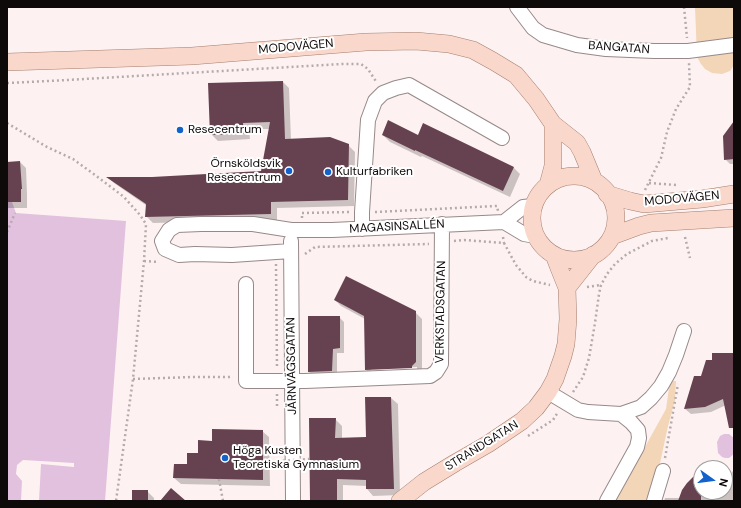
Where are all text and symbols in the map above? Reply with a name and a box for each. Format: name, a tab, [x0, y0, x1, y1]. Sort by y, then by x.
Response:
street label: MODOVÄGEN	[258, 37, 334, 57]
street label: BANGATAN	[588, 39, 650, 57]
place label: Resecentrum	[188, 123, 262, 137]
marker: Resecentrum	[175, 125, 185, 135]
place label: Örnsköldsvik Resecentrum	[207, 157, 281, 185]
place label: Kulturfabriken	[336, 165, 413, 179]
marker: Örnsköldsvik Resecentrum	[284, 166, 294, 176]
marker: Kulturfabriken	[323, 167, 333, 177]
street label: MODOVÄGEN	[644, 189, 720, 209]
street label: MAGASINSALLÉN	[349, 217, 445, 237]
street label: VERKSTADSGATAN	[433, 260, 449, 364]
street label: JÄRNVÄGSGATAN	[284, 317, 300, 415]
street label: STRANDGATAN	[443, 418, 521, 474]
place label: Höga Kusten Teoretiska Gymnasium	[233, 444, 359, 472]
marker: Höga Kusten Teoretiska Gymnasium	[220, 453, 230, 463]
north arrow	[693, 460, 733, 500]
text: N	[716, 477, 731, 488]

